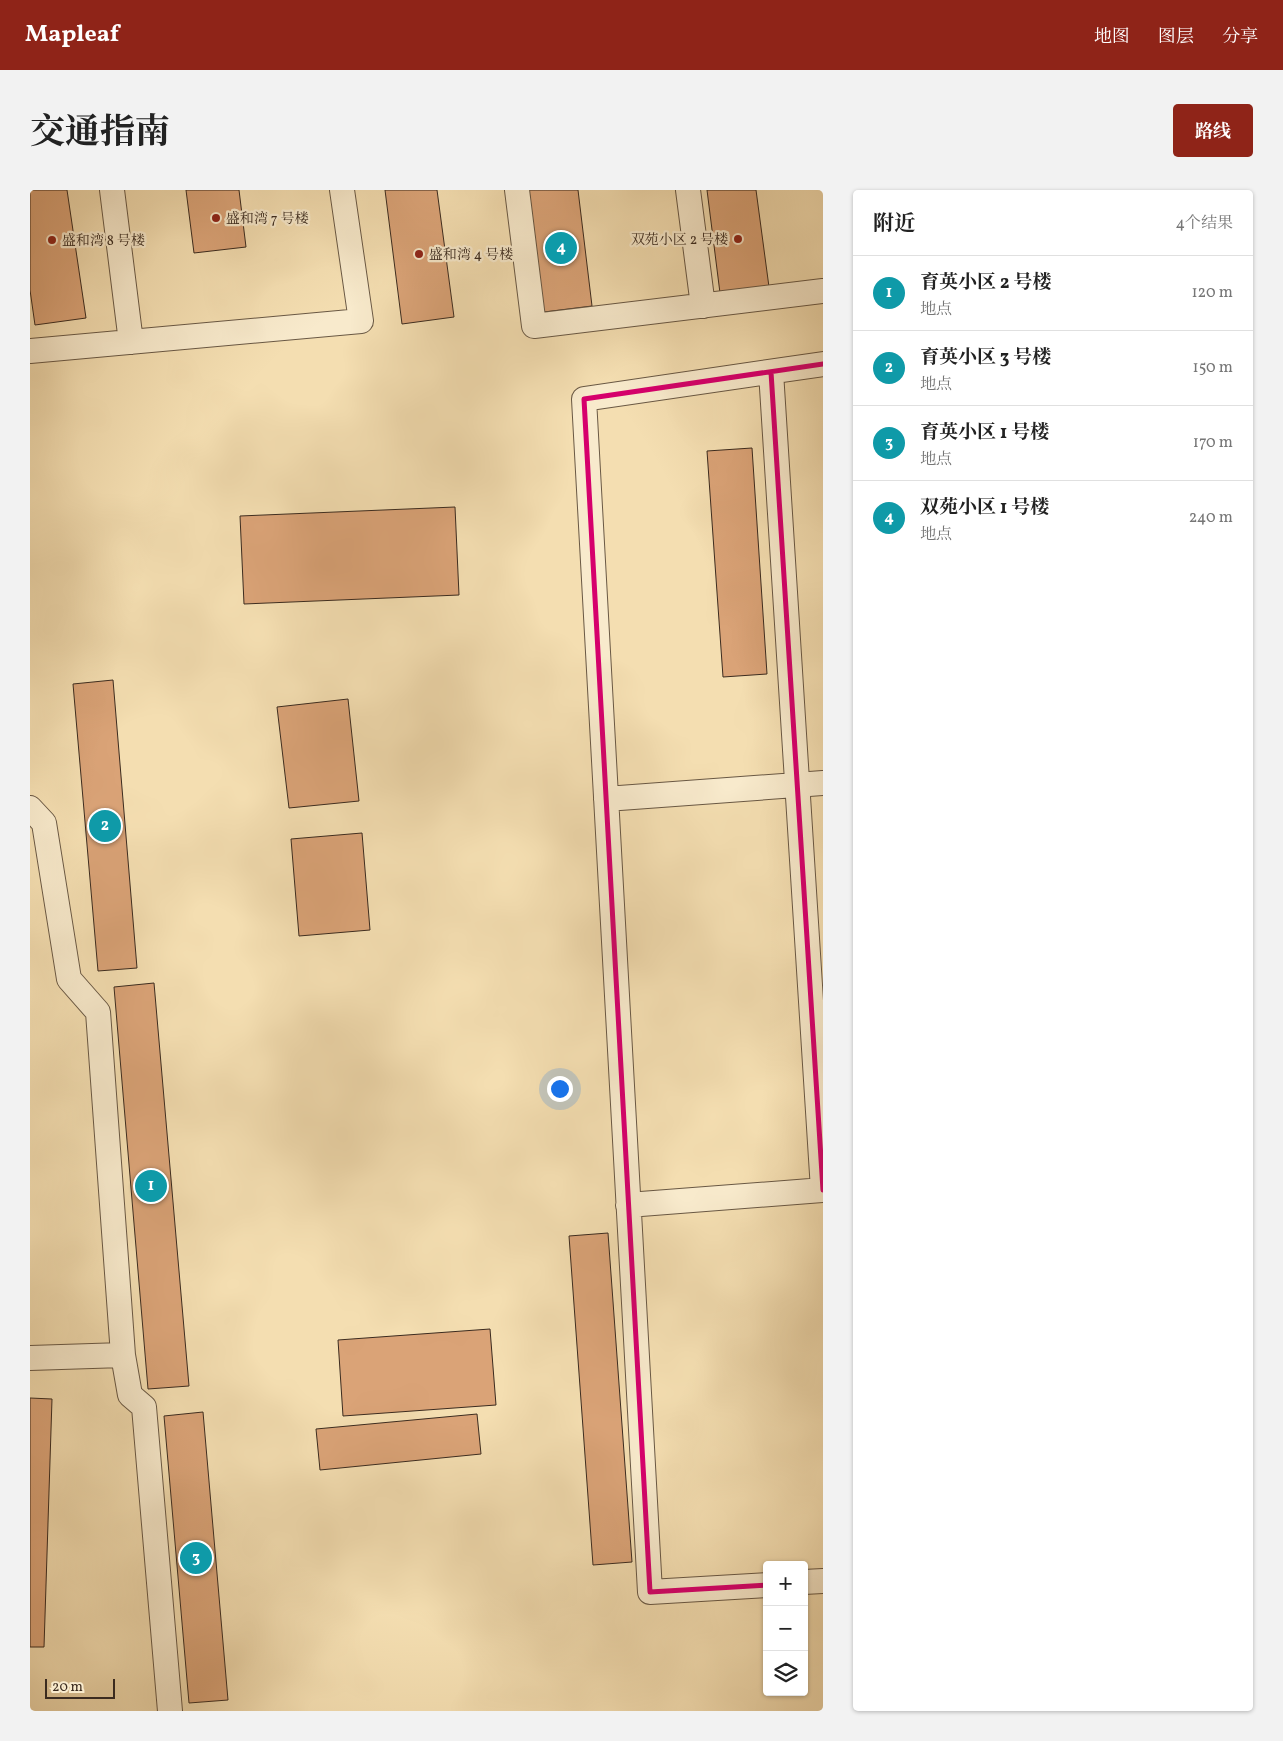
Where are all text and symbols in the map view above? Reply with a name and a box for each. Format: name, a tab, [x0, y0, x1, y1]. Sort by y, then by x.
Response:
text: Mapleaf	[25, 18, 119, 52]
text: 地图	[1094, 25, 1130, 50]
text: 图层	[1158, 25, 1194, 50]
text: 分享	[1222, 25, 1258, 50]
button: 路线	[1173, 104, 1253, 157]
text: 交通指南	[30, 110, 170, 158]
place label: 盛和湾 7 号楼	[226, 210, 308, 229]
text: 附近	[873, 210, 915, 239]
marker: 盛和湾 7 号楼	[210, 212, 222, 224]
text: 4个结果	[1175, 213, 1233, 235]
pin: 4	[545, 229, 577, 267]
place label: 双苑小区 2 号楼	[631, 231, 728, 250]
place label: 盛和湾 8 号楼	[62, 232, 145, 251]
marker: 双苑小区 2 号楼	[732, 233, 744, 245]
marker: 盛和湾 8 号楼	[46, 234, 58, 246]
place label: 盛和湾 4 号楼	[429, 246, 513, 265]
marker: 盛和湾 4 号楼	[413, 248, 425, 260]
text: 育英小区 2 号楼	[920, 270, 1051, 296]
text: 1	[886, 282, 892, 304]
text: 120 m	[1191, 282, 1233, 304]
text: 地点	[920, 299, 952, 321]
text: 育英小区 3 号楼	[920, 345, 1051, 371]
text: 2	[885, 357, 893, 379]
text: 150 m	[1192, 357, 1233, 379]
text: 地点	[920, 374, 952, 396]
text: 育英小区 1 号楼	[920, 420, 1049, 446]
text: 3	[885, 432, 893, 454]
text: 170 m	[1193, 432, 1233, 454]
text: 地点	[920, 449, 952, 471]
text: 双苑小区 1 号楼	[920, 495, 1049, 521]
text: 4	[884, 507, 894, 529]
text: 240 m	[1189, 507, 1233, 529]
text: 地点	[920, 524, 952, 546]
pin: 2	[89, 807, 121, 845]
your location	[547, 1076, 573, 1102]
pin: 1	[135, 1167, 167, 1205]
pin: 3	[180, 1539, 212, 1577]
map controls	[763, 1561, 808, 1696]
button: +	[763, 1561, 808, 1606]
button: −	[763, 1606, 808, 1651]
button: layers	[763, 1651, 808, 1696]
scale bar	[45, 1676, 115, 1699]
text: 20 m	[52, 1678, 83, 1697]

